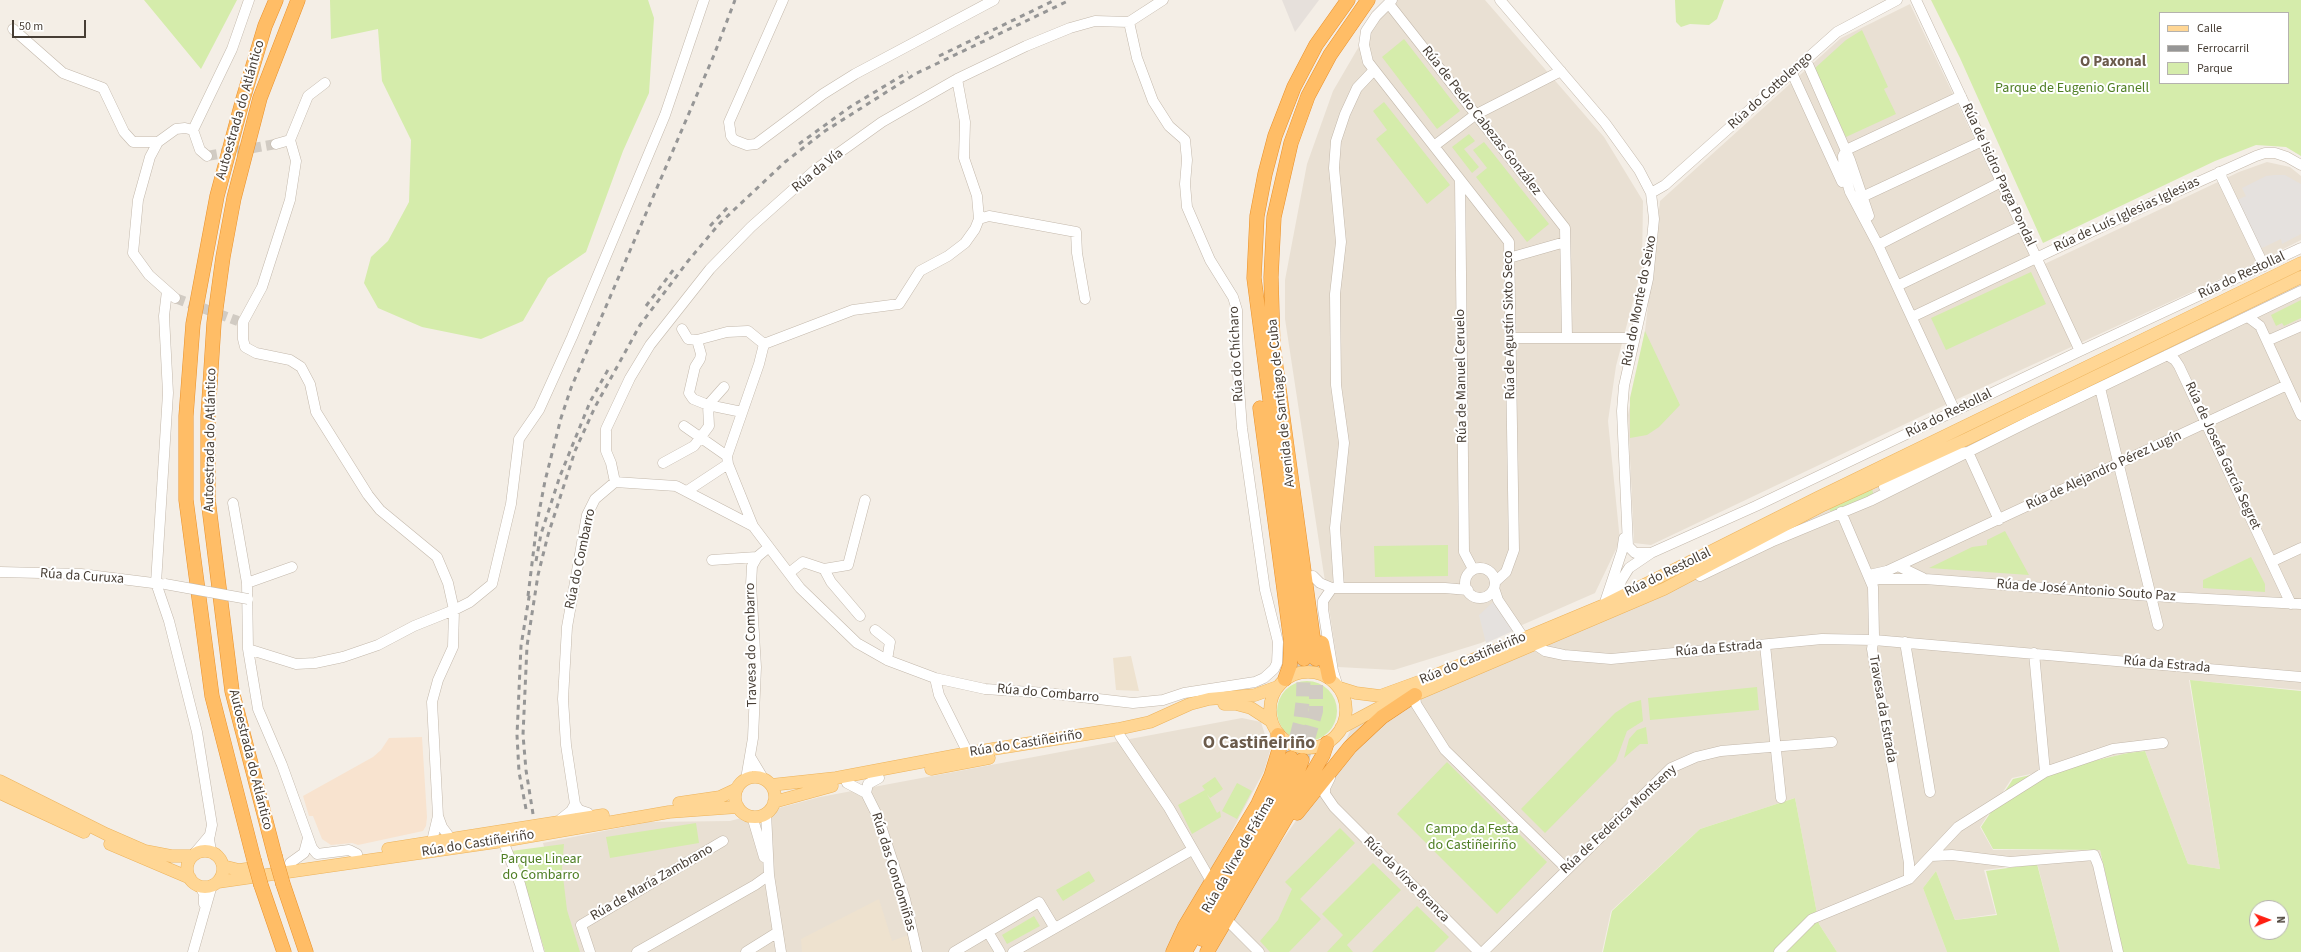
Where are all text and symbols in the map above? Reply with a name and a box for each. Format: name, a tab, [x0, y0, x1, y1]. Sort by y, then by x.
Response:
scale bar	[14, 12, 88, 38]
legend	[2159, 12, 2289, 84]
text: 50 m	[19, 18, 43, 35]
text: Calle	[2197, 20, 2222, 37]
street label: Autoestrada do Atlántico	[213, 38, 269, 182]
text: Ferrocarril	[2197, 40, 2249, 57]
street label: Rúa de Pedro Cabezas González	[1418, 43, 1544, 199]
street label: Rúa do Cottolengo	[1725, 49, 1817, 133]
district label: O Paxonal	[2080, 54, 2146, 72]
text: Parque	[2197, 60, 2233, 77]
park label: Parque de Eugenio Granell	[1995, 81, 2149, 97]
street label: Rúa de Isidro Parga Pondal	[1957, 101, 2039, 249]
street label: Rúa da Vía	[789, 145, 847, 197]
street label: Rúa de Luís Iglesias Iglesias	[2051, 174, 2203, 256]
street label: Rúa do Monte do Seixo	[1619, 234, 1661, 368]
street label: Rúa do Restollal	[2196, 249, 2288, 303]
street label: Rúa de Agustín Sixto Seco	[1500, 250, 1520, 400]
street label: Rúa do Chícharo	[1226, 306, 1248, 402]
street label: Rúa de Manuel Ceruelo	[1452, 309, 1472, 443]
street label: Avenida de Santiago de Cuba	[1265, 318, 1299, 488]
street label: Autoestrada do Atlántico	[201, 368, 221, 512]
street label: Rúa de Josefa García Segret	[2180, 379, 2264, 533]
street label: Rúa do Restollal	[1903, 386, 1995, 442]
street label: Rúa de Alejandro Pérez Lugín	[2024, 428, 2184, 514]
street label: Rúa do Combarro	[562, 507, 600, 611]
street label: Rúa do Restollal	[1622, 545, 1714, 601]
street label: Rúa da Curuxa	[39, 566, 125, 588]
street label: Rúa de José Antonio Souto Paz	[1996, 576, 2176, 606]
street label: Travesa do Combarro	[743, 583, 761, 707]
street label: Rúa do Castiñeiriño	[1417, 629, 1529, 689]
street label: Rúa da Estrada	[1675, 637, 1763, 661]
street label: Rúa da Estrada	[2123, 653, 2211, 677]
street label: Travesa da Estrada	[1864, 654, 1900, 764]
street label: Rúa do Combarro	[996, 681, 1100, 707]
street label: Autoestrada do Atlántico	[224, 688, 276, 832]
street label: Rúa do Castiñeiriño	[968, 727, 1084, 761]
district label: O Castiñeiriño	[1203, 733, 1315, 755]
street label: Rúa de Federica Montseny	[1557, 762, 1681, 878]
street label: Rúa da Virxe de Fátima	[1199, 794, 1279, 916]
street label: Rúa das Condomiñas	[867, 811, 919, 933]
park label: Campo da Festa do Castiñeiriño	[1425, 822, 1519, 854]
street label: Rúa do Castiñeiriño	[420, 827, 536, 861]
street label: Rúa da Virxe Branca	[1359, 833, 1453, 927]
street label: Rúa de María Zambrano	[588, 841, 716, 925]
park label: Parque Linear do Combarro	[501, 852, 581, 884]
north arrow	[2249, 900, 2289, 940]
text: N	[2273, 916, 2288, 924]

